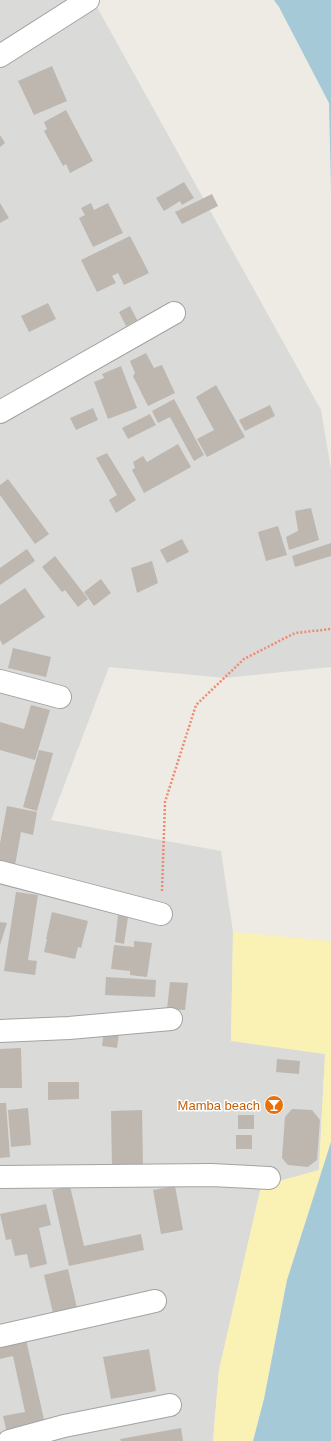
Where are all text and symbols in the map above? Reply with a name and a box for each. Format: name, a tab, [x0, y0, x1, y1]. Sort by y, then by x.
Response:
bar icon: Mamba beach	[263, 1094, 285, 1116]
place label: Mamba beach	[178, 1098, 260, 1113]

